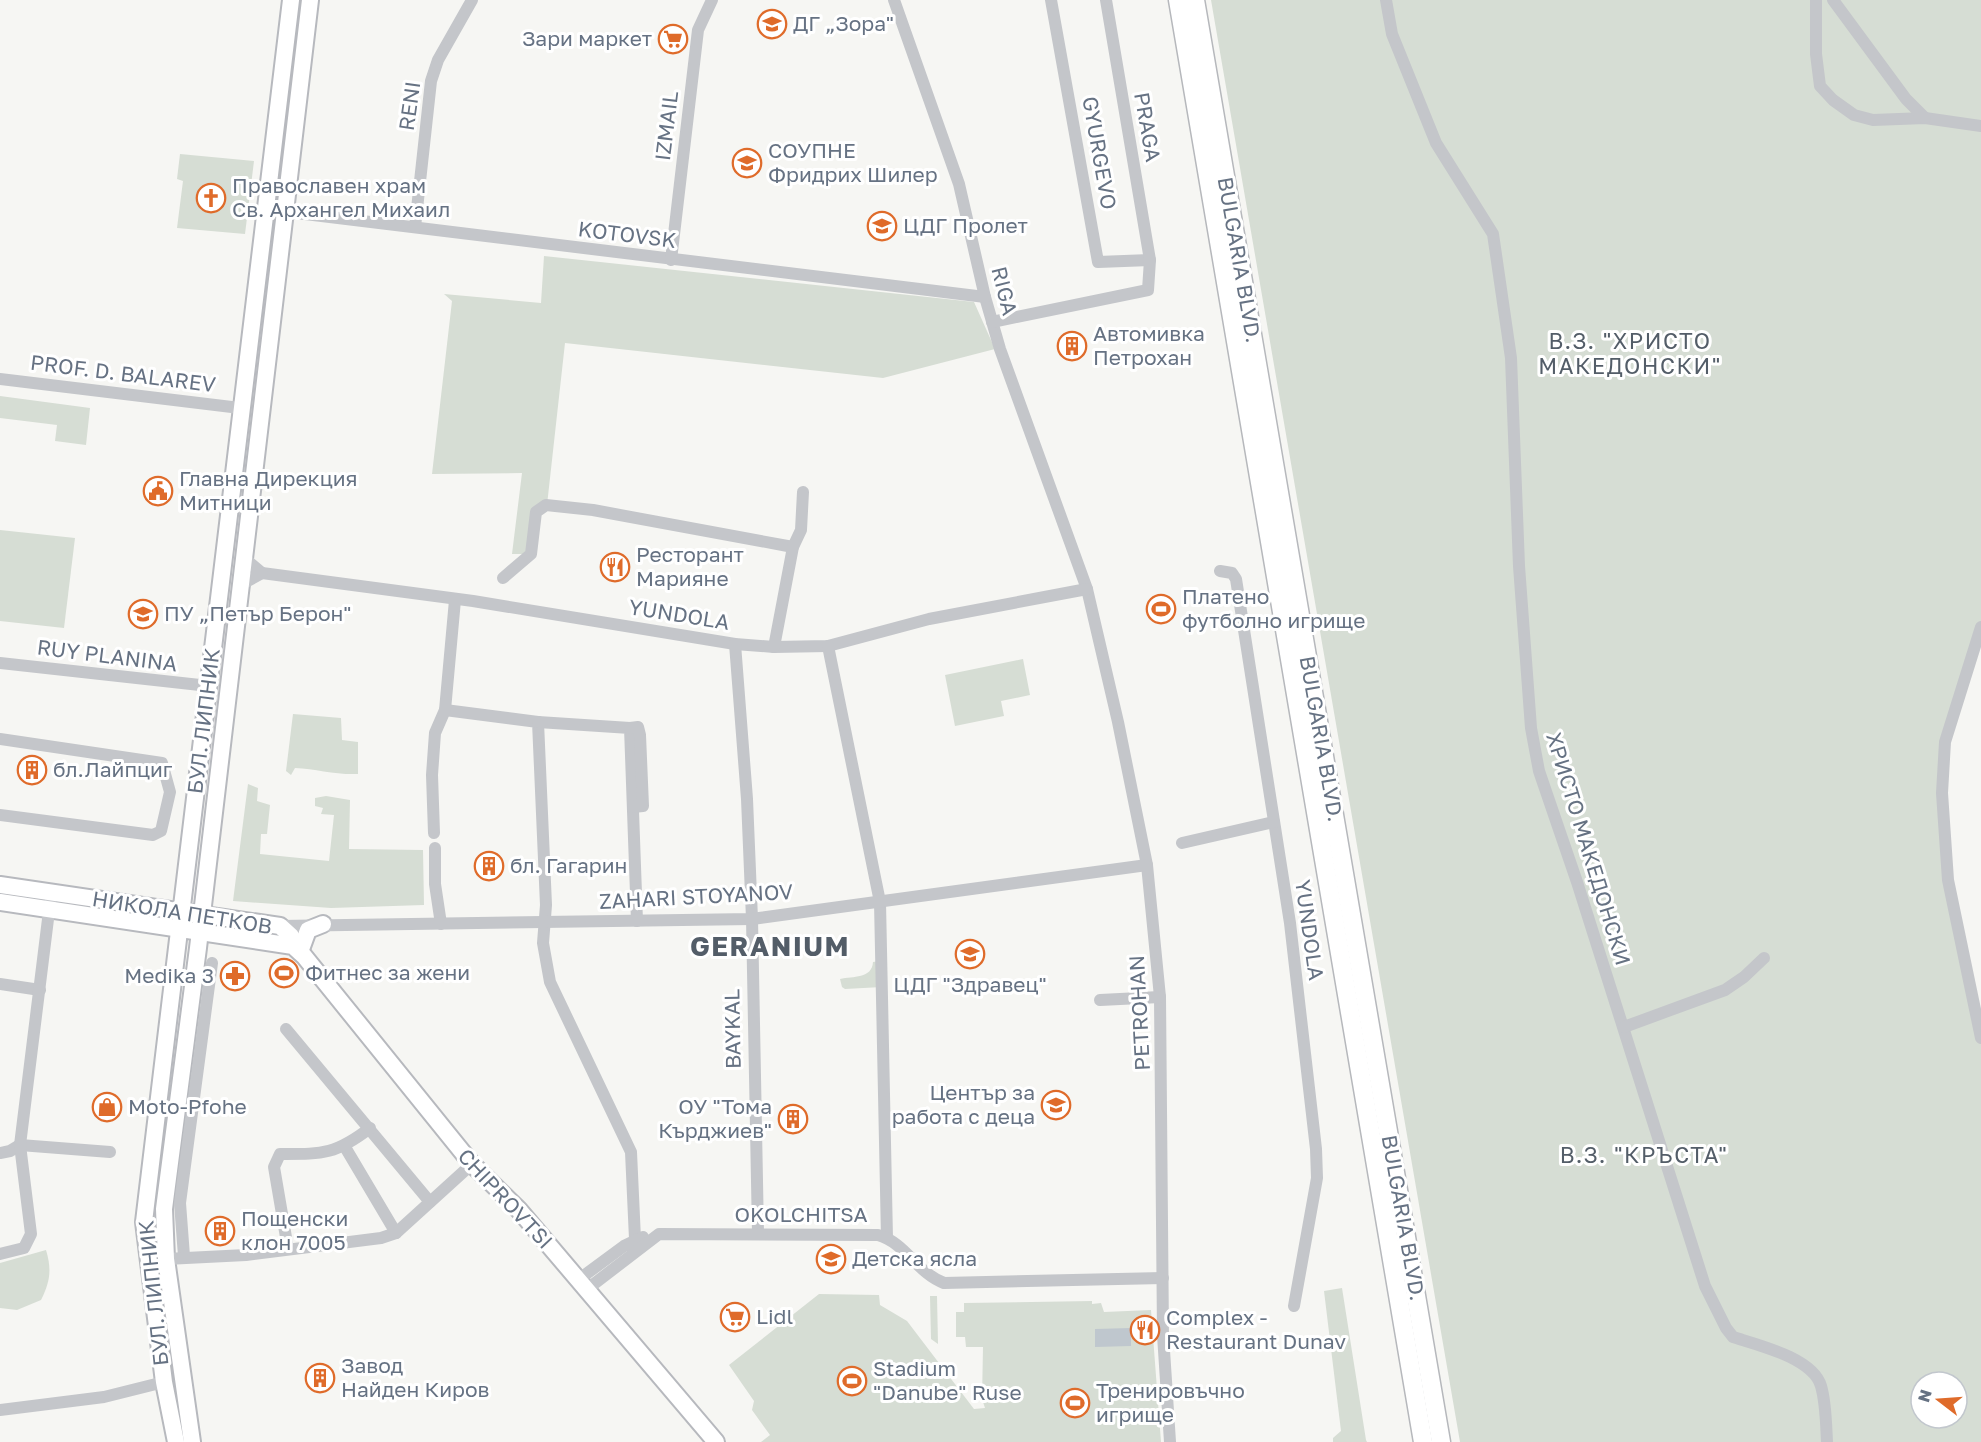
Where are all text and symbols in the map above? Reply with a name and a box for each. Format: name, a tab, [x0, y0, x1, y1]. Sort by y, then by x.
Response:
school or university icon: ДГ „Зора"	[756, 8, 788, 40]
place label: ДГ „Зора"	[793, 10, 894, 36]
supermarket icon: Зари маркет	[657, 23, 689, 55]
place label: Зари маркет	[522, 25, 652, 51]
street label: RENI	[393, 79, 425, 132]
street label: IZMAIL	[649, 90, 683, 162]
street label: PRAGA	[1129, 90, 1167, 164]
street label: GYURGEVO	[1077, 94, 1123, 211]
place label: СОУПНЕ Фридрих Шилер	[768, 137, 938, 187]
school or university icon: СОУПНЕ Фридрих Шилер	[731, 147, 763, 179]
place label: Православен храм Св. Архангел Михаил	[232, 172, 450, 222]
street label: BULGARIA BLVD.	[1213, 175, 1267, 345]
church icon: Православен храм Св. Архангел Михаил	[195, 182, 227, 214]
school or university icon: ЦДГ Пролет	[866, 210, 898, 242]
place label: ЦДГ Пролет	[903, 212, 1028, 238]
street label: KOTOVSK	[577, 215, 678, 253]
street label: RIGA	[986, 264, 1024, 318]
place label: Автомивка Петрохан	[1093, 320, 1205, 370]
district label: В.З. "ХРИСТО МАКЕДОНСКИ"	[1538, 327, 1722, 379]
building icon: Автомивка Петрохан	[1056, 330, 1088, 362]
street label: PROF. D. BALAREV	[29, 349, 217, 397]
place label: Главна Дирекция Митници	[179, 465, 358, 515]
public building icon: Главна Дирекция Митници	[142, 475, 174, 507]
place label: Ресторант Марияне	[636, 541, 744, 591]
restaurant icon: Ресторант Марияне	[599, 551, 631, 583]
place label: Платено футболно игрище	[1182, 583, 1365, 633]
street label: YUNDOLA	[627, 593, 731, 635]
sports icon: Платено футболно игрище	[1145, 593, 1177, 625]
school or university icon: ПУ „Петър Берон"	[127, 598, 159, 630]
place label: ПУ „Петър Берон"	[164, 600, 352, 626]
street label: RUY PLANINA	[36, 634, 179, 677]
street label: БУЛ. ЛИПНИК	[181, 646, 225, 795]
street label: BULGARIA BLVD.	[1295, 654, 1349, 824]
street label: ХРИСТО МАКЕДОНСКИ	[1541, 729, 1637, 968]
building icon: бл.Лайпциг	[16, 754, 48, 786]
place label: бл.Лайпциг	[53, 756, 173, 782]
building icon: бл. Гагарин	[473, 850, 505, 882]
place label: бл. Гагарин	[510, 852, 627, 878]
street label: ZAHARI STOYANOV	[598, 878, 794, 914]
street label: YUNDOLA	[1290, 878, 1330, 982]
street label: НИКОЛА ПЕТКОВ	[90, 885, 274, 939]
district label: GERANIUM	[690, 930, 850, 962]
school or university icon: ЦДГ "Здравец"	[954, 938, 986, 970]
street label: PETROHAN	[1123, 955, 1155, 1071]
sports icon: Фитнес за жени	[268, 957, 300, 989]
place label: Фитнес за жени	[305, 959, 470, 985]
pharmacy icon: Medika 3	[219, 960, 251, 992]
place label: Medika 3	[124, 962, 214, 988]
place label: ЦДГ "Здравец"	[893, 971, 1047, 997]
street label: BAYKAL	[718, 989, 746, 1069]
place label: Център за работа с деца	[892, 1079, 1035, 1129]
school or university icon: Център за работа с деца	[1040, 1089, 1072, 1121]
shop icon: Moto-Pfohe	[91, 1091, 123, 1123]
place label: Moto-Pfohe	[128, 1093, 247, 1119]
place label: ОУ "Тома Кърджиев"	[658, 1093, 772, 1143]
building icon: ОУ "Тома Кърджиев"	[777, 1103, 809, 1135]
street label: BULGARIA BLVD.	[1377, 1133, 1431, 1303]
district label: В.З. "КРЪСТА"	[1560, 1141, 1728, 1168]
street label: CHIPROVTSI	[453, 1143, 559, 1254]
street label: OKOLCHITSA	[734, 1201, 868, 1227]
place label: Пощенски клон 7005	[241, 1205, 348, 1255]
building icon: Пощенски клон 7005	[204, 1215, 236, 1247]
street label: БУЛ. ЛИПНИК	[132, 1219, 174, 1367]
school or university icon: Детска ясла	[815, 1243, 847, 1275]
place label: Детска ясла	[852, 1245, 977, 1271]
supermarket icon: Lidl	[719, 1301, 751, 1333]
place label: Lidl	[756, 1303, 793, 1329]
place label: Complex - Restaurant Dunav	[1166, 1304, 1346, 1354]
restaurant icon: Complex - Restaurant Dunav	[1129, 1314, 1161, 1346]
place label: Завод Найден Киров	[341, 1352, 489, 1402]
place label: Stadium "Danube" Ruse	[873, 1355, 1022, 1405]
building icon: Завод Найден Киров	[304, 1362, 336, 1394]
sports icon: Stadium "Danube" Ruse	[836, 1365, 868, 1397]
north arrow	[1909, 1370, 1969, 1430]
place label: Тренировъчно игрище	[1096, 1377, 1245, 1427]
sports icon: Тренировъчно игрище	[1059, 1387, 1091, 1419]
text: N	[1913, 1387, 1936, 1404]

